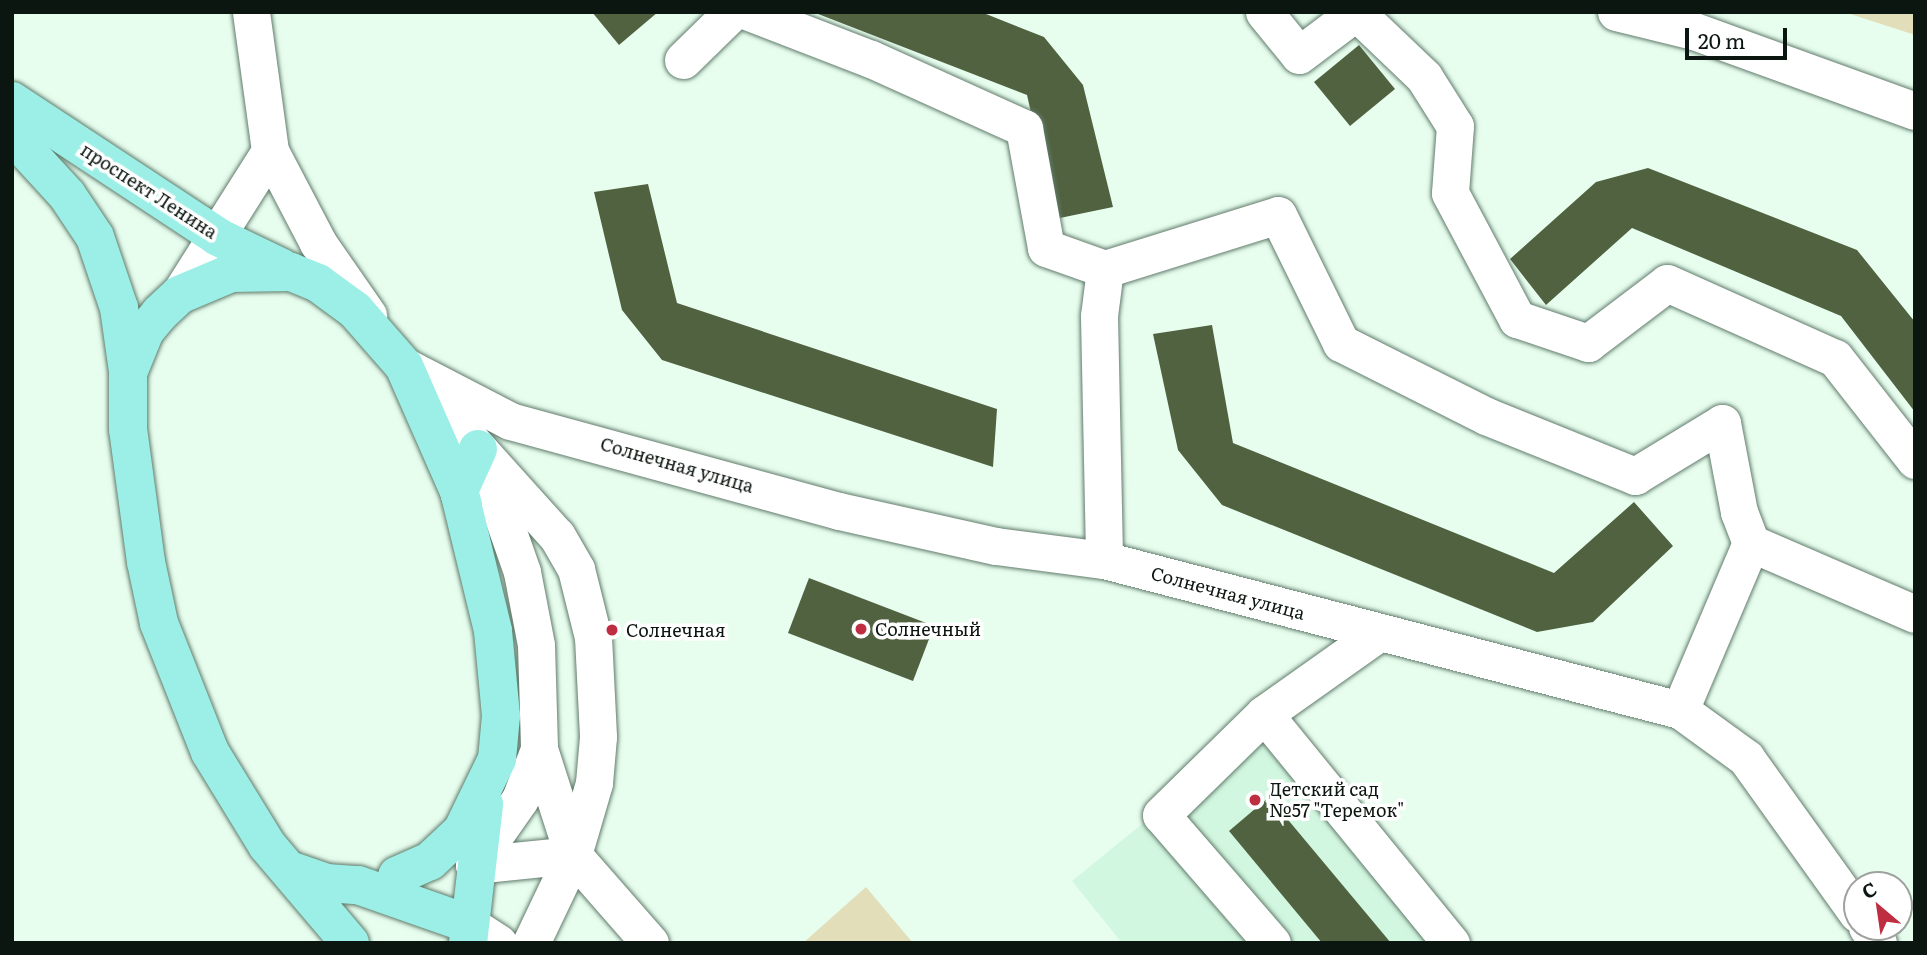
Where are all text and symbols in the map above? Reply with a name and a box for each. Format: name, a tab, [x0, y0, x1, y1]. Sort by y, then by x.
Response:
scale bar	[1689, 14, 1790, 58]
text: 20 m	[1698, 24, 1745, 55]
street label: проспект Ленина	[77, 139, 221, 243]
street label: Солнечная улица	[598, 433, 756, 497]
street label: Солнечная улица	[1149, 562, 1307, 624]
place label: Солнечный	[875, 618, 981, 640]
place label: Солнечная	[626, 619, 726, 641]
marker: Солнечный	[853, 621, 869, 637]
marker: Солнечная	[604, 622, 620, 638]
place label: Детский сад №57 "Теремок"	[1269, 779, 1404, 822]
marker: Детский сад №57 "Теремок"	[1247, 792, 1263, 808]
north arrow	[1843, 871, 1913, 941]
text: С	[1856, 874, 1881, 905]

